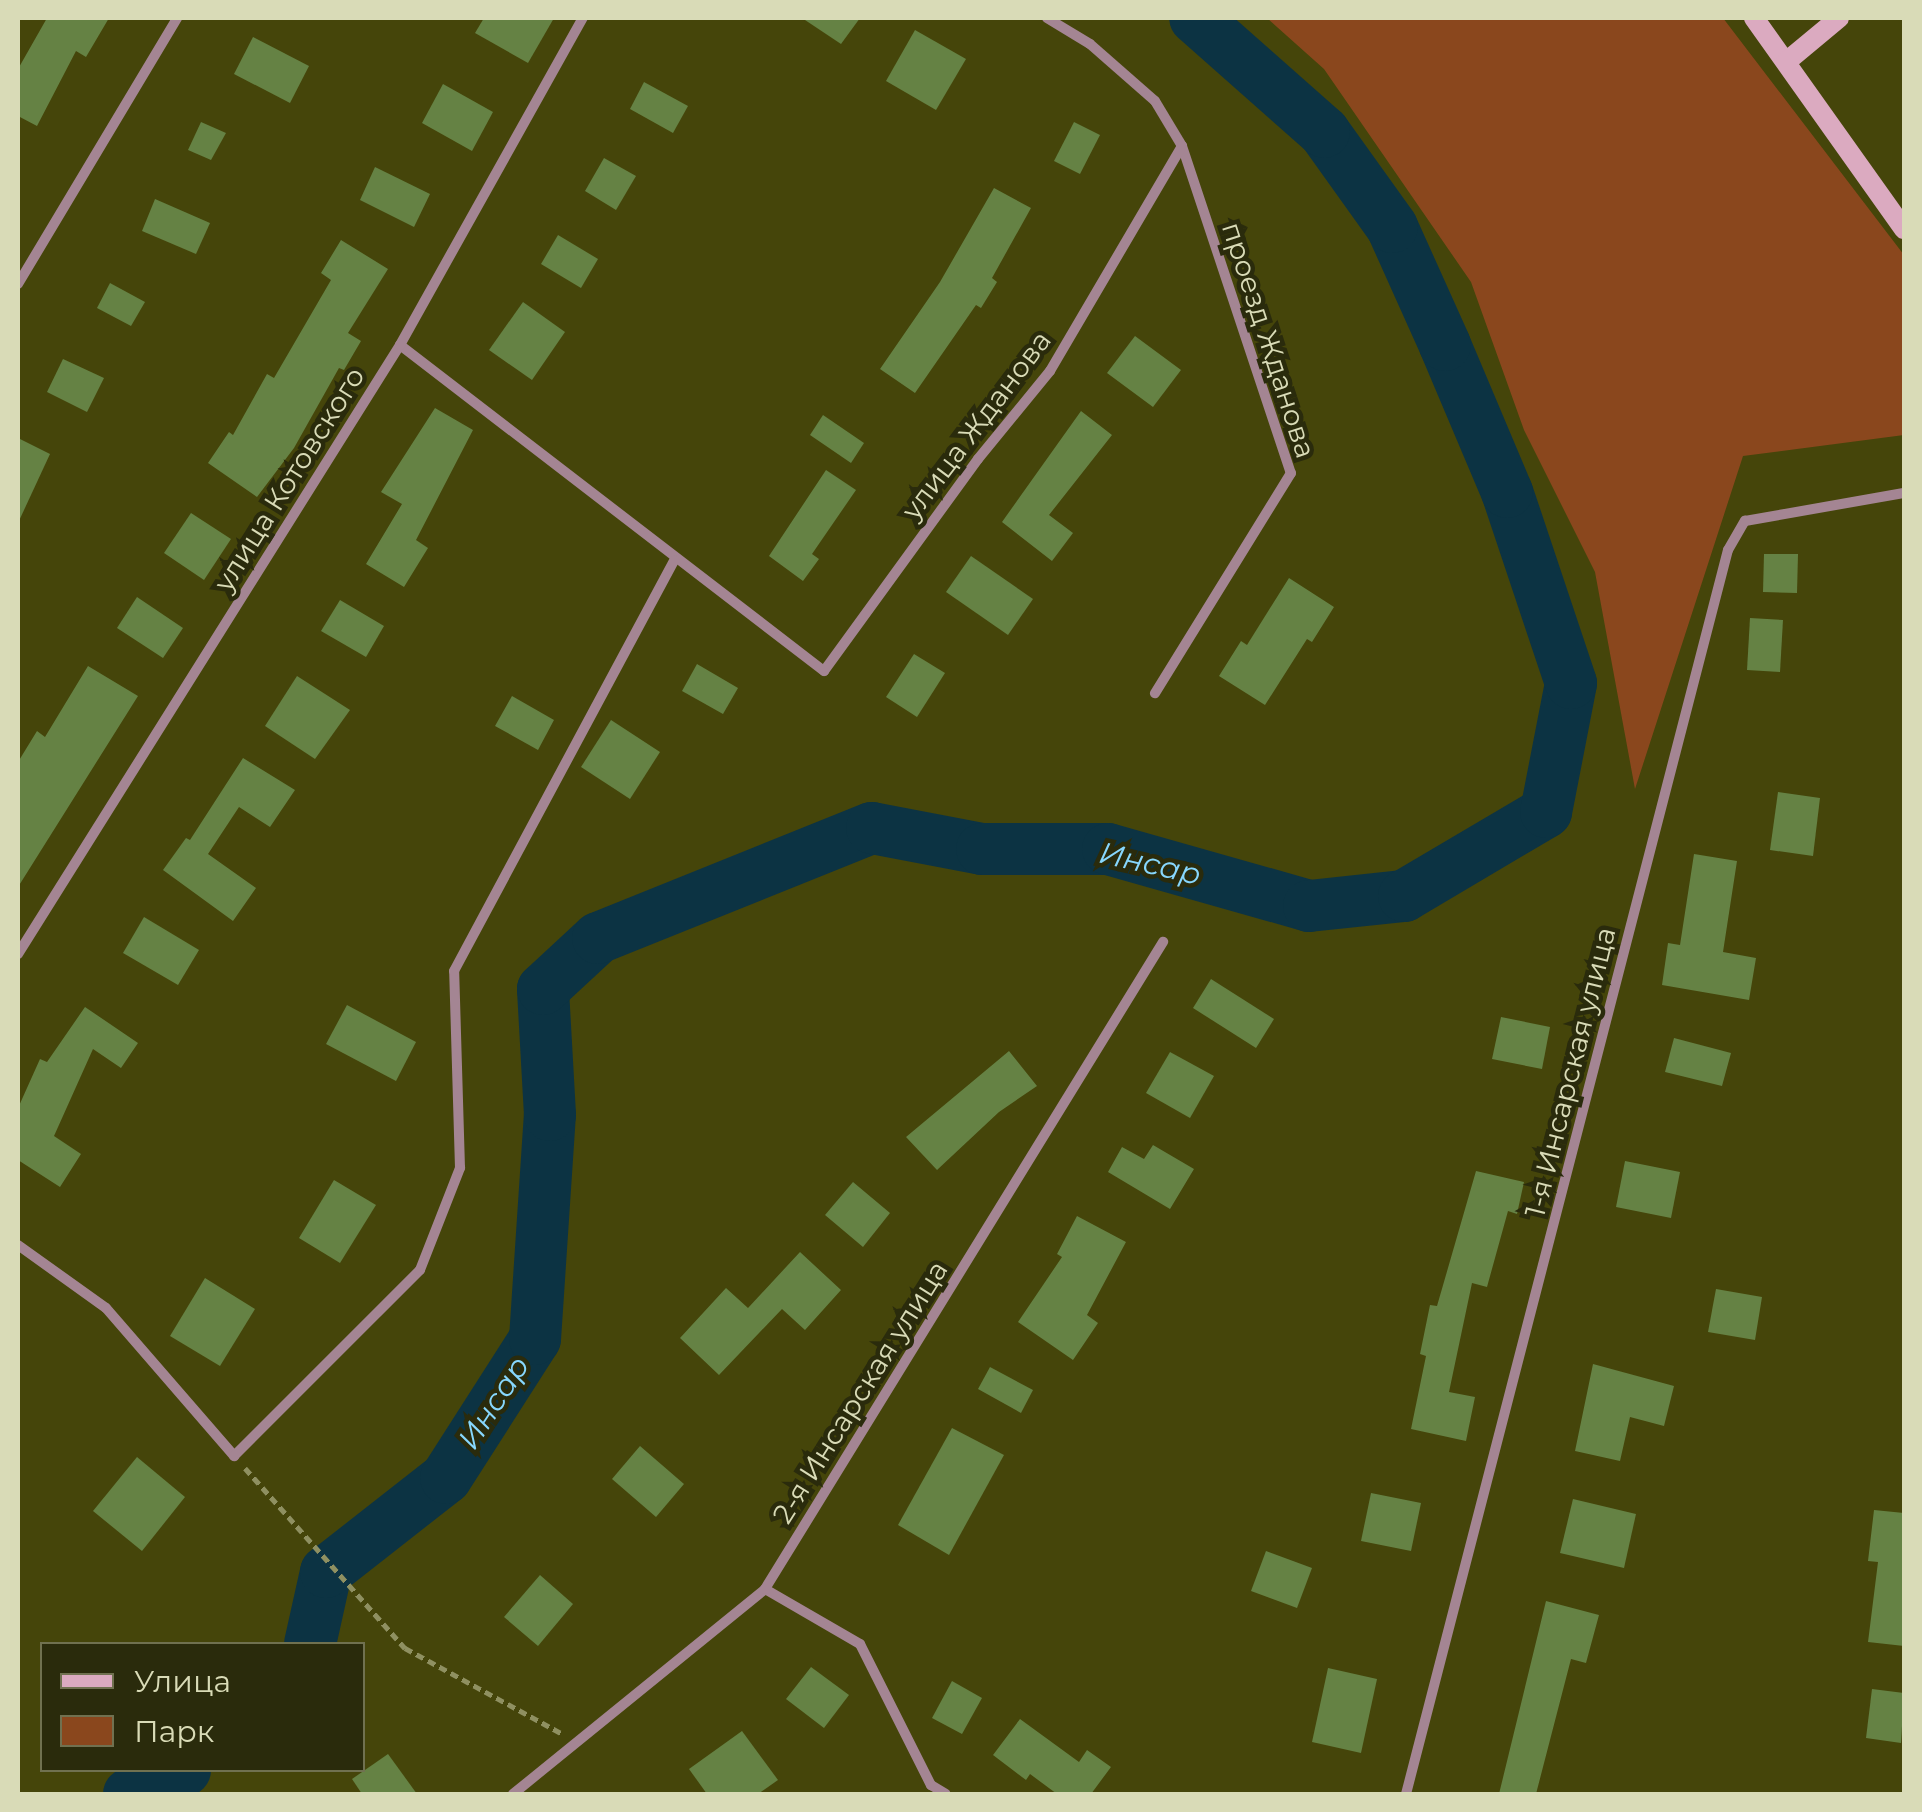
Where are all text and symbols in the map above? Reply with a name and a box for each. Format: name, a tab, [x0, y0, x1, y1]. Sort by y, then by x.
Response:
street label: проезд Жданова	[1215, 218, 1323, 462]
street label: улица Жданова	[894, 324, 1058, 526]
street label: улица Котовского	[206, 361, 372, 597]
water label: Инсар	[1096, 835, 1204, 893]
street label: 1-я Инсарская улица	[1518, 924, 1622, 1220]
street label: 2-я Инсарская улица	[765, 1255, 955, 1529]
water label: Инсар	[451, 1350, 537, 1456]
legend	[40, 1642, 365, 1772]
text: Улица	[134, 1663, 231, 1700]
text: Парк	[134, 1713, 214, 1750]

